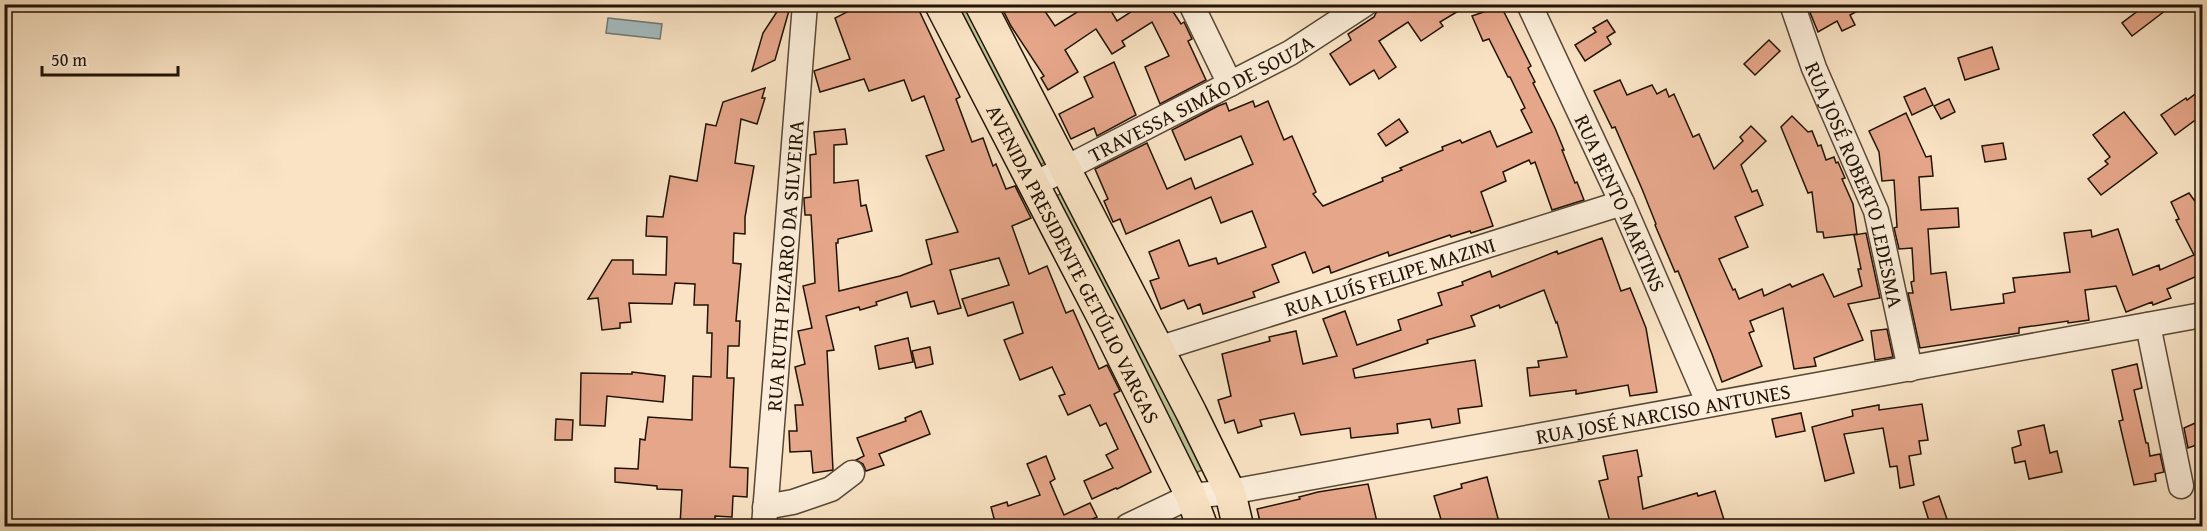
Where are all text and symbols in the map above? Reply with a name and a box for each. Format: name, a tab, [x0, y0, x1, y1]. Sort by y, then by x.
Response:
street label: TRAVESSA SIMÃO DE SOUZA	[1083, 26, 1320, 170]
scale bar	[42, 39, 178, 77]
text: 50 m	[51, 46, 87, 73]
street label: RUA JOSÉ ROBERTO LEDESMA	[1798, 57, 1912, 311]
street label: AVENIDA PRESIDENTE GETÚLIO VARGAS	[979, 99, 1168, 429]
street label: RUA BENTO MARTINS	[1567, 109, 1674, 296]
street label: RUA RUTH PIZARRO DA SILVEIRA	[758, 119, 811, 413]
street label: RUA LUÍS FELIPE MAZINI	[1280, 228, 1499, 324]
street label: RUA JOSÉ NARCISO ANTUNES	[1533, 375, 1793, 452]

